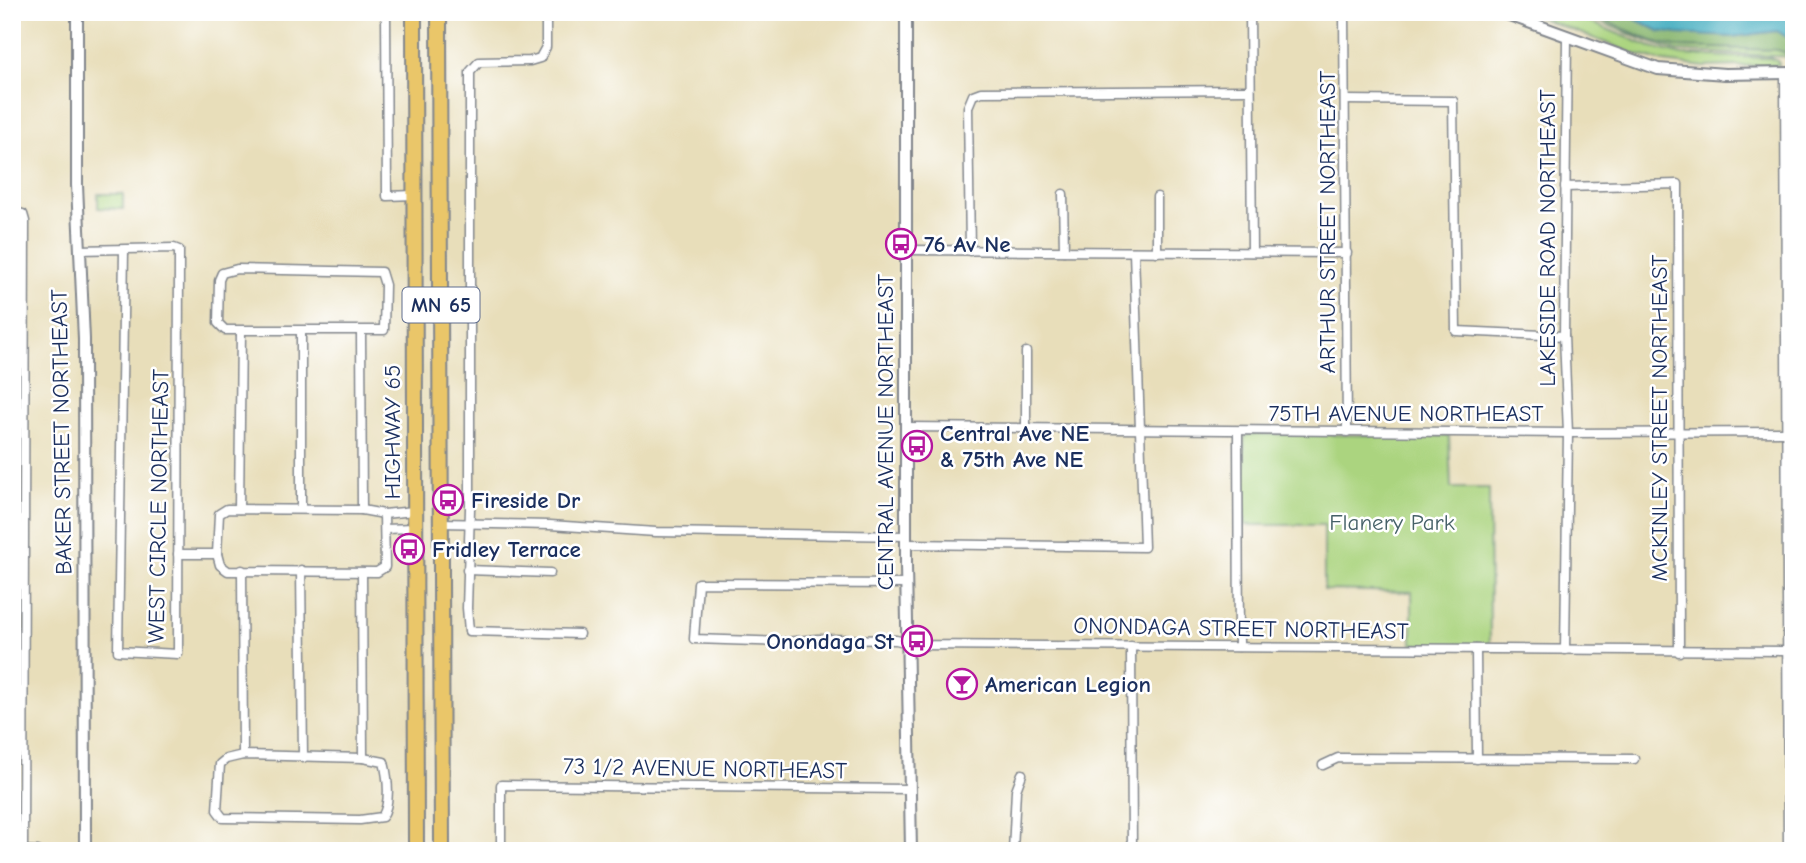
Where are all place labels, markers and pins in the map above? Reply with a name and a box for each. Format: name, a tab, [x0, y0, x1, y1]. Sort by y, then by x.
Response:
bus stop icon: 76 Av Ne	[884, 227, 918, 261]
place label: 76 Av Ne	[924, 231, 1011, 258]
place label: Central Ave NE & 75th Ave NE	[940, 420, 1090, 473]
bus stop icon: Central Ave NE & 75th Ave NE	[900, 429, 934, 463]
bus stop icon: Fireside Dr	[431, 483, 465, 517]
place label: Fireside Dr	[471, 487, 581, 514]
bus stop icon: Fridley Terrace	[392, 532, 426, 566]
place label: Fridley Terrace	[432, 536, 581, 563]
bus stop icon: Onondaga St	[900, 624, 934, 658]
place label: Onondaga St	[766, 628, 894, 655]
bar icon: American Legion	[945, 667, 979, 701]
place label: American Legion	[985, 671, 1151, 698]

